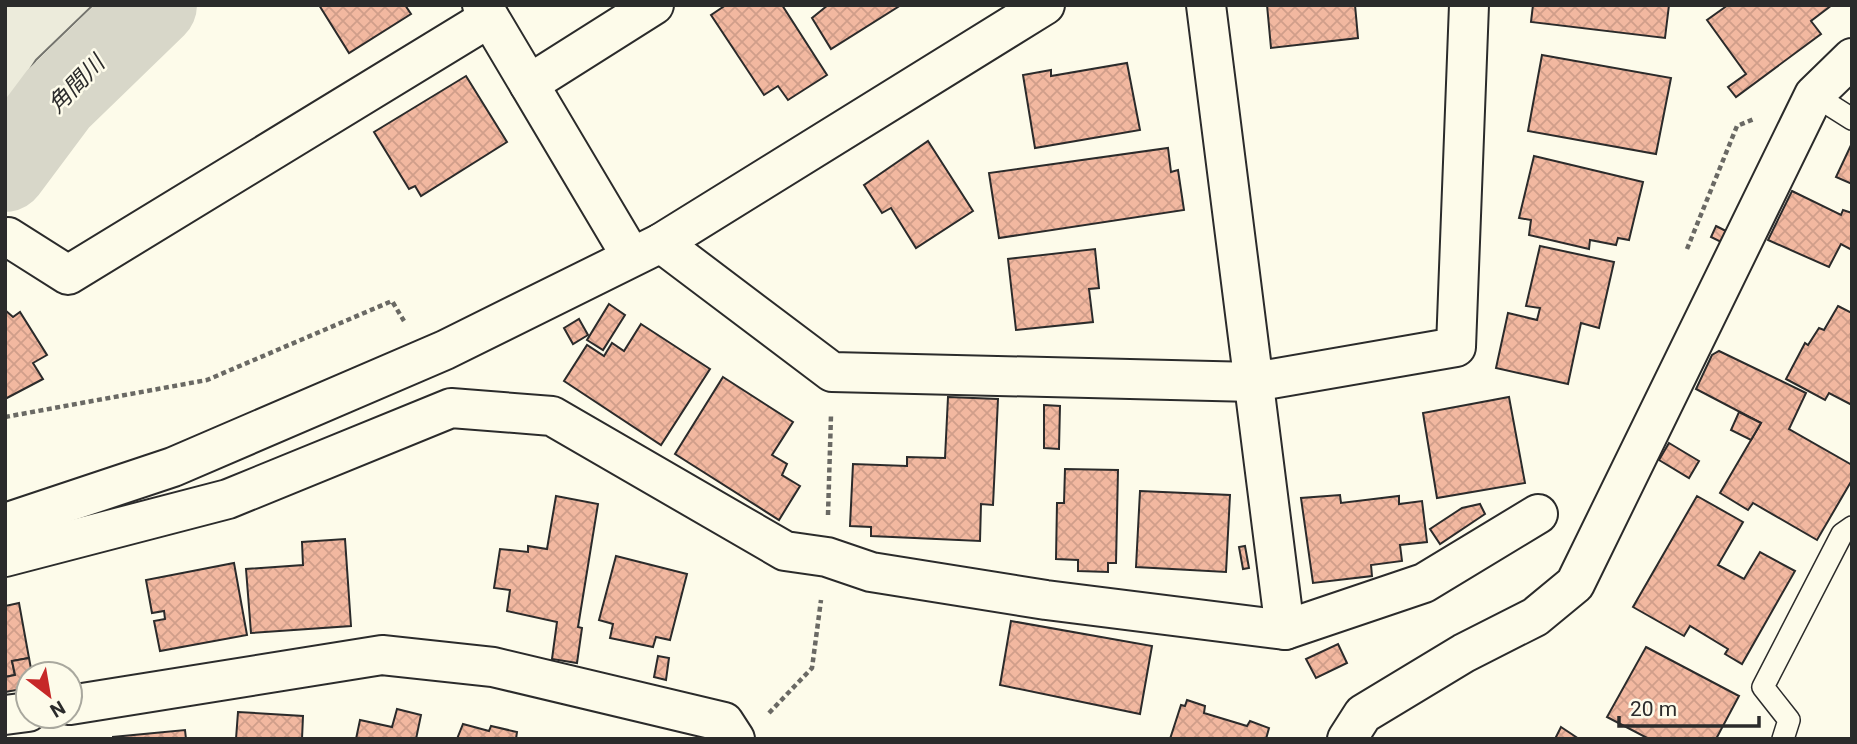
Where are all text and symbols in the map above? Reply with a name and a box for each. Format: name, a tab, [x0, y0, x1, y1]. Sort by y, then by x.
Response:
water label: 角間川	[43, 48, 112, 119]
north arrow	[14, 660, 84, 730]
scale bar	[1619, 684, 1759, 728]
text: N	[46, 696, 69, 722]
text: 20 m	[1630, 697, 1677, 721]

